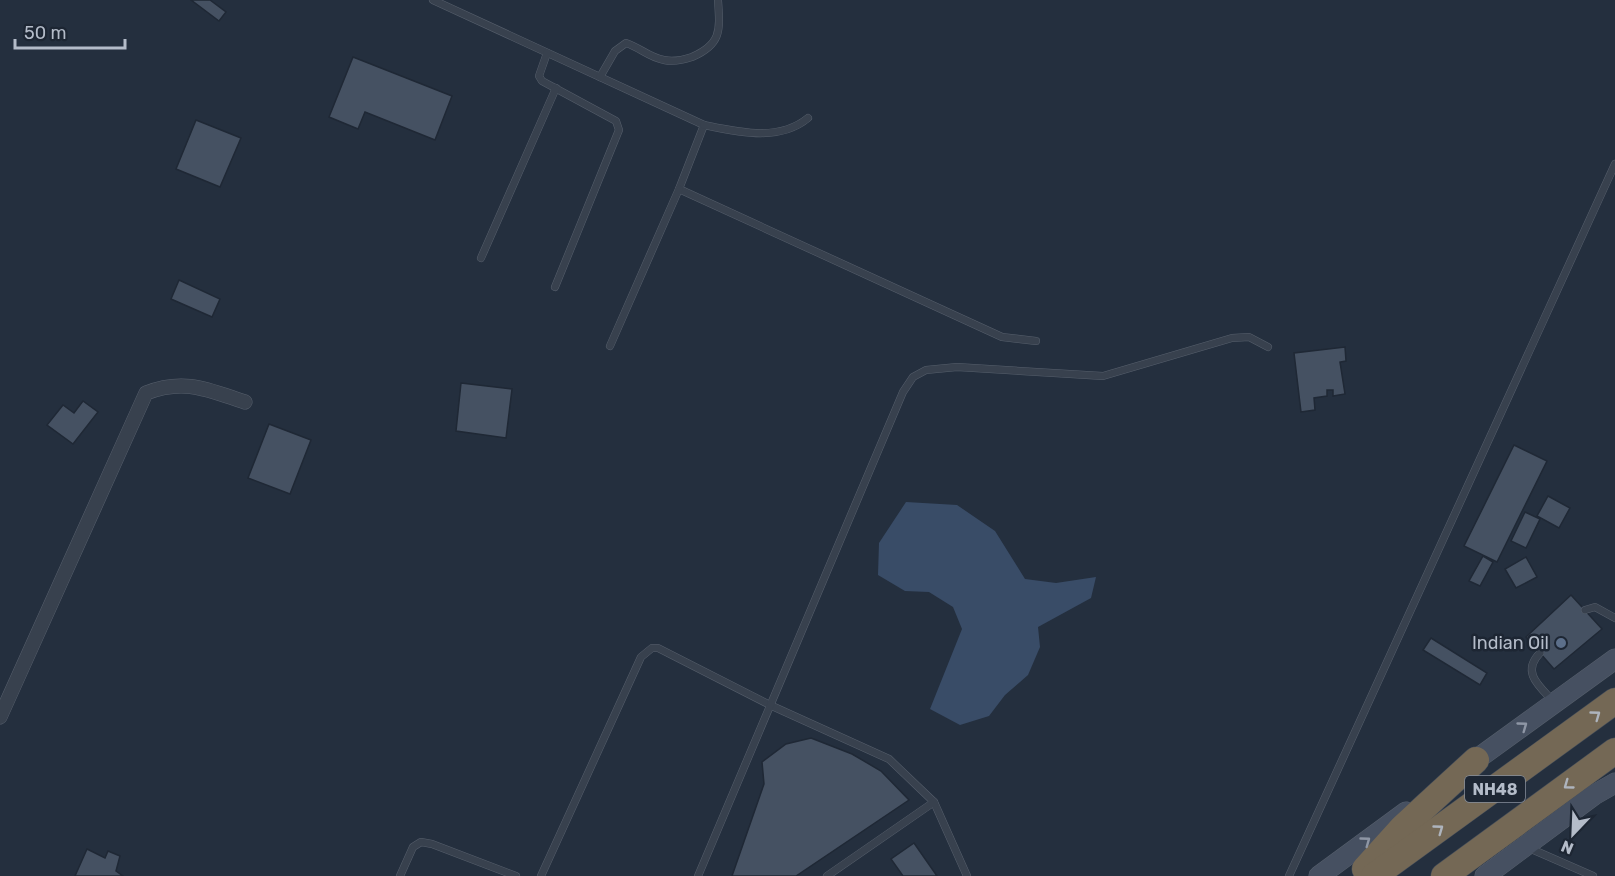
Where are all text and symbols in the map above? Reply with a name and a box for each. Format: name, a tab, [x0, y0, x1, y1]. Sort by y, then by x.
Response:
scale bar	[15, 12, 124, 50]
text: 50 m	[24, 22, 67, 44]
place label: Indian Oil	[1472, 632, 1549, 654]
marker: Indian Oil	[1554, 636, 1568, 650]
one-way arrow	[1590, 711, 1601, 722]
one-way arrow	[1517, 722, 1528, 733]
road number: NH48	[1465, 776, 1525, 802]
one-way arrow	[1563, 778, 1574, 789]
north arrow	[1543, 804, 1603, 864]
one-way arrow	[1432, 826, 1443, 837]
text: N	[1558, 836, 1576, 858]
one-way arrow	[1360, 838, 1371, 849]

